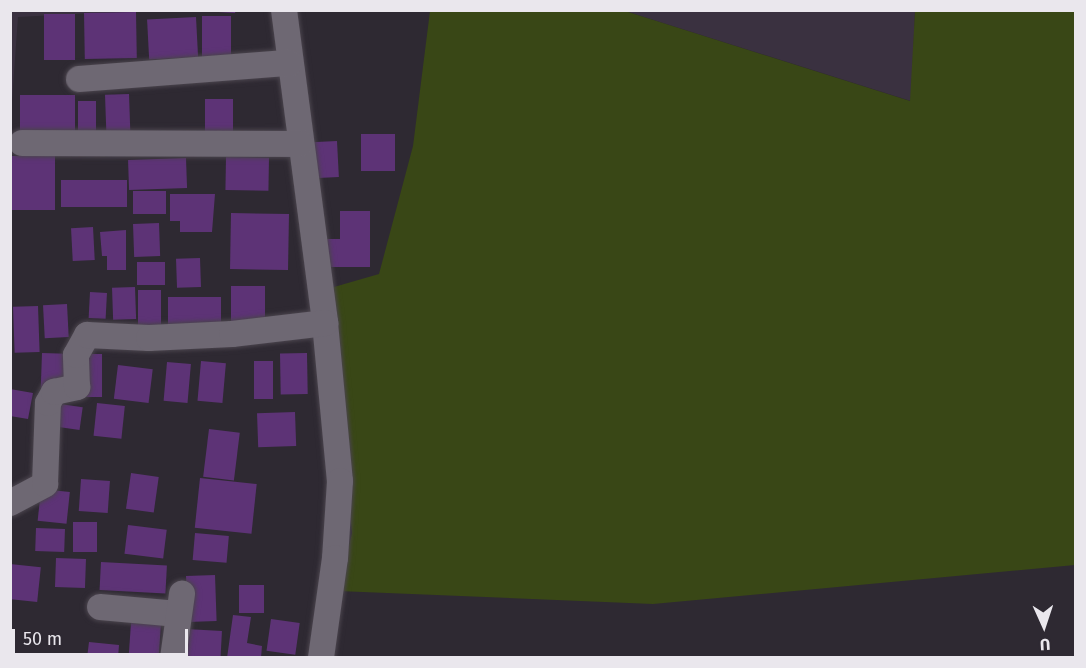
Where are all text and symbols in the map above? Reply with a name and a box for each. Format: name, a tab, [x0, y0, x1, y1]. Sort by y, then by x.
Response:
north arrow	[1014, 596, 1074, 656]
scale bar	[15, 617, 190, 655]
text: 50 m	[23, 628, 62, 650]
text: U	[1039, 635, 1051, 654]

